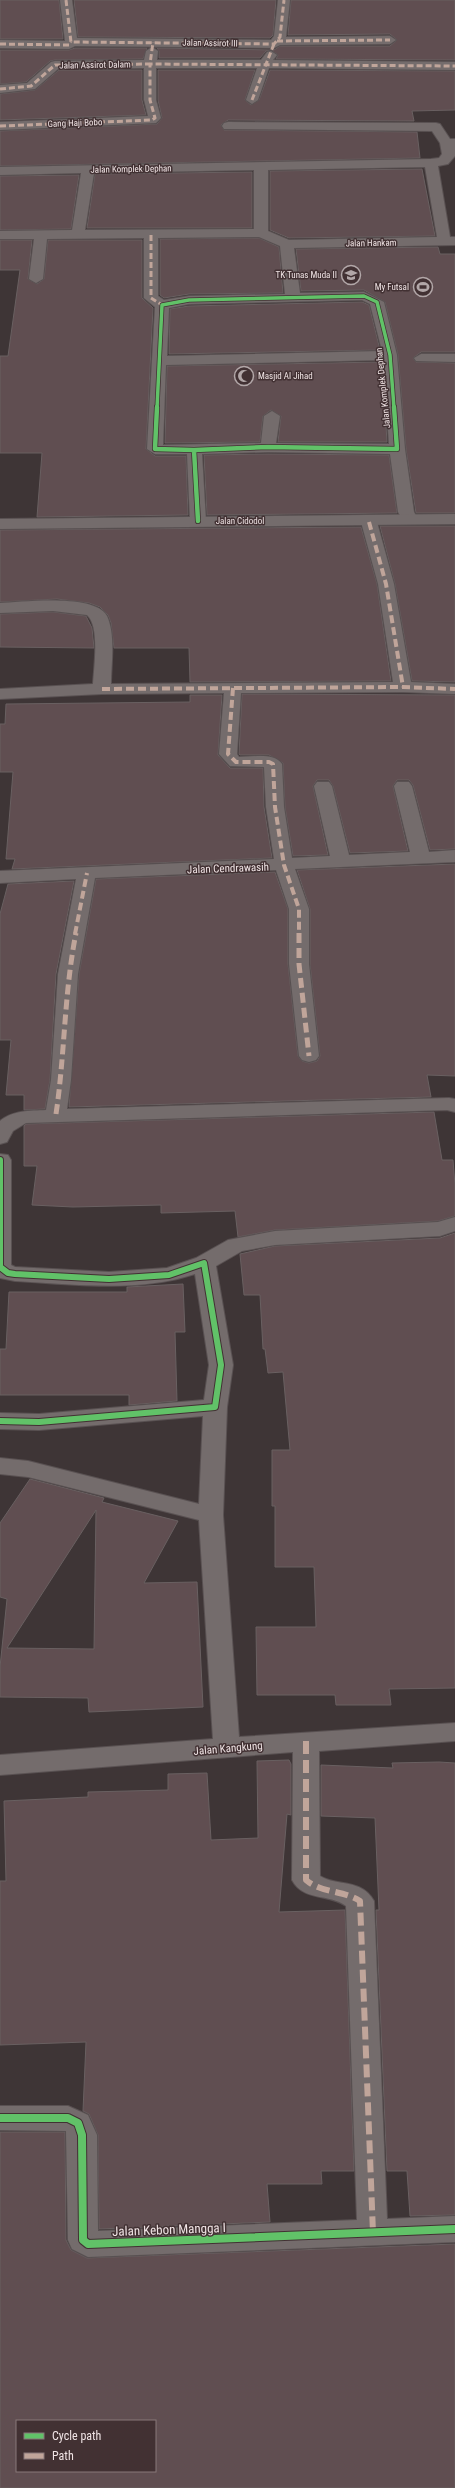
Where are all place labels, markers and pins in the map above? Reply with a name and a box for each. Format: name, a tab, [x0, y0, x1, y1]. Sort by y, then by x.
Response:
school or university icon: TK Tunas Muda II	[340, 264, 362, 286]
place label: TK Tunas Muda II	[276, 270, 337, 280]
sports icon: My Futsal	[412, 276, 434, 298]
place label: My Futsal	[375, 282, 409, 292]
mosque icon: Masjid Al Jihad	[233, 365, 255, 387]
place label: Masjid Al Jihad	[258, 371, 313, 381]

